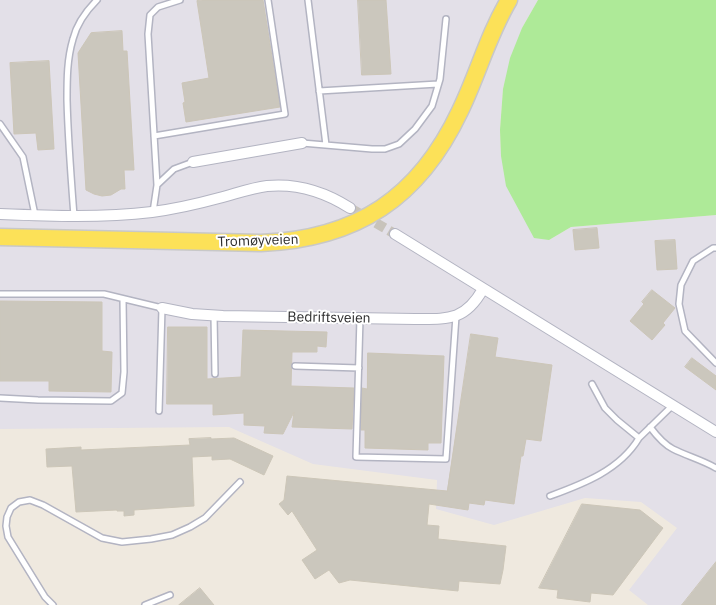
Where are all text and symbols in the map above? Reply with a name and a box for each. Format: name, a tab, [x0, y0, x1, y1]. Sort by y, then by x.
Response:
street label: Tromøyveien	[217, 231, 299, 251]
street label: Bedriftsveien	[287, 309, 371, 327]

